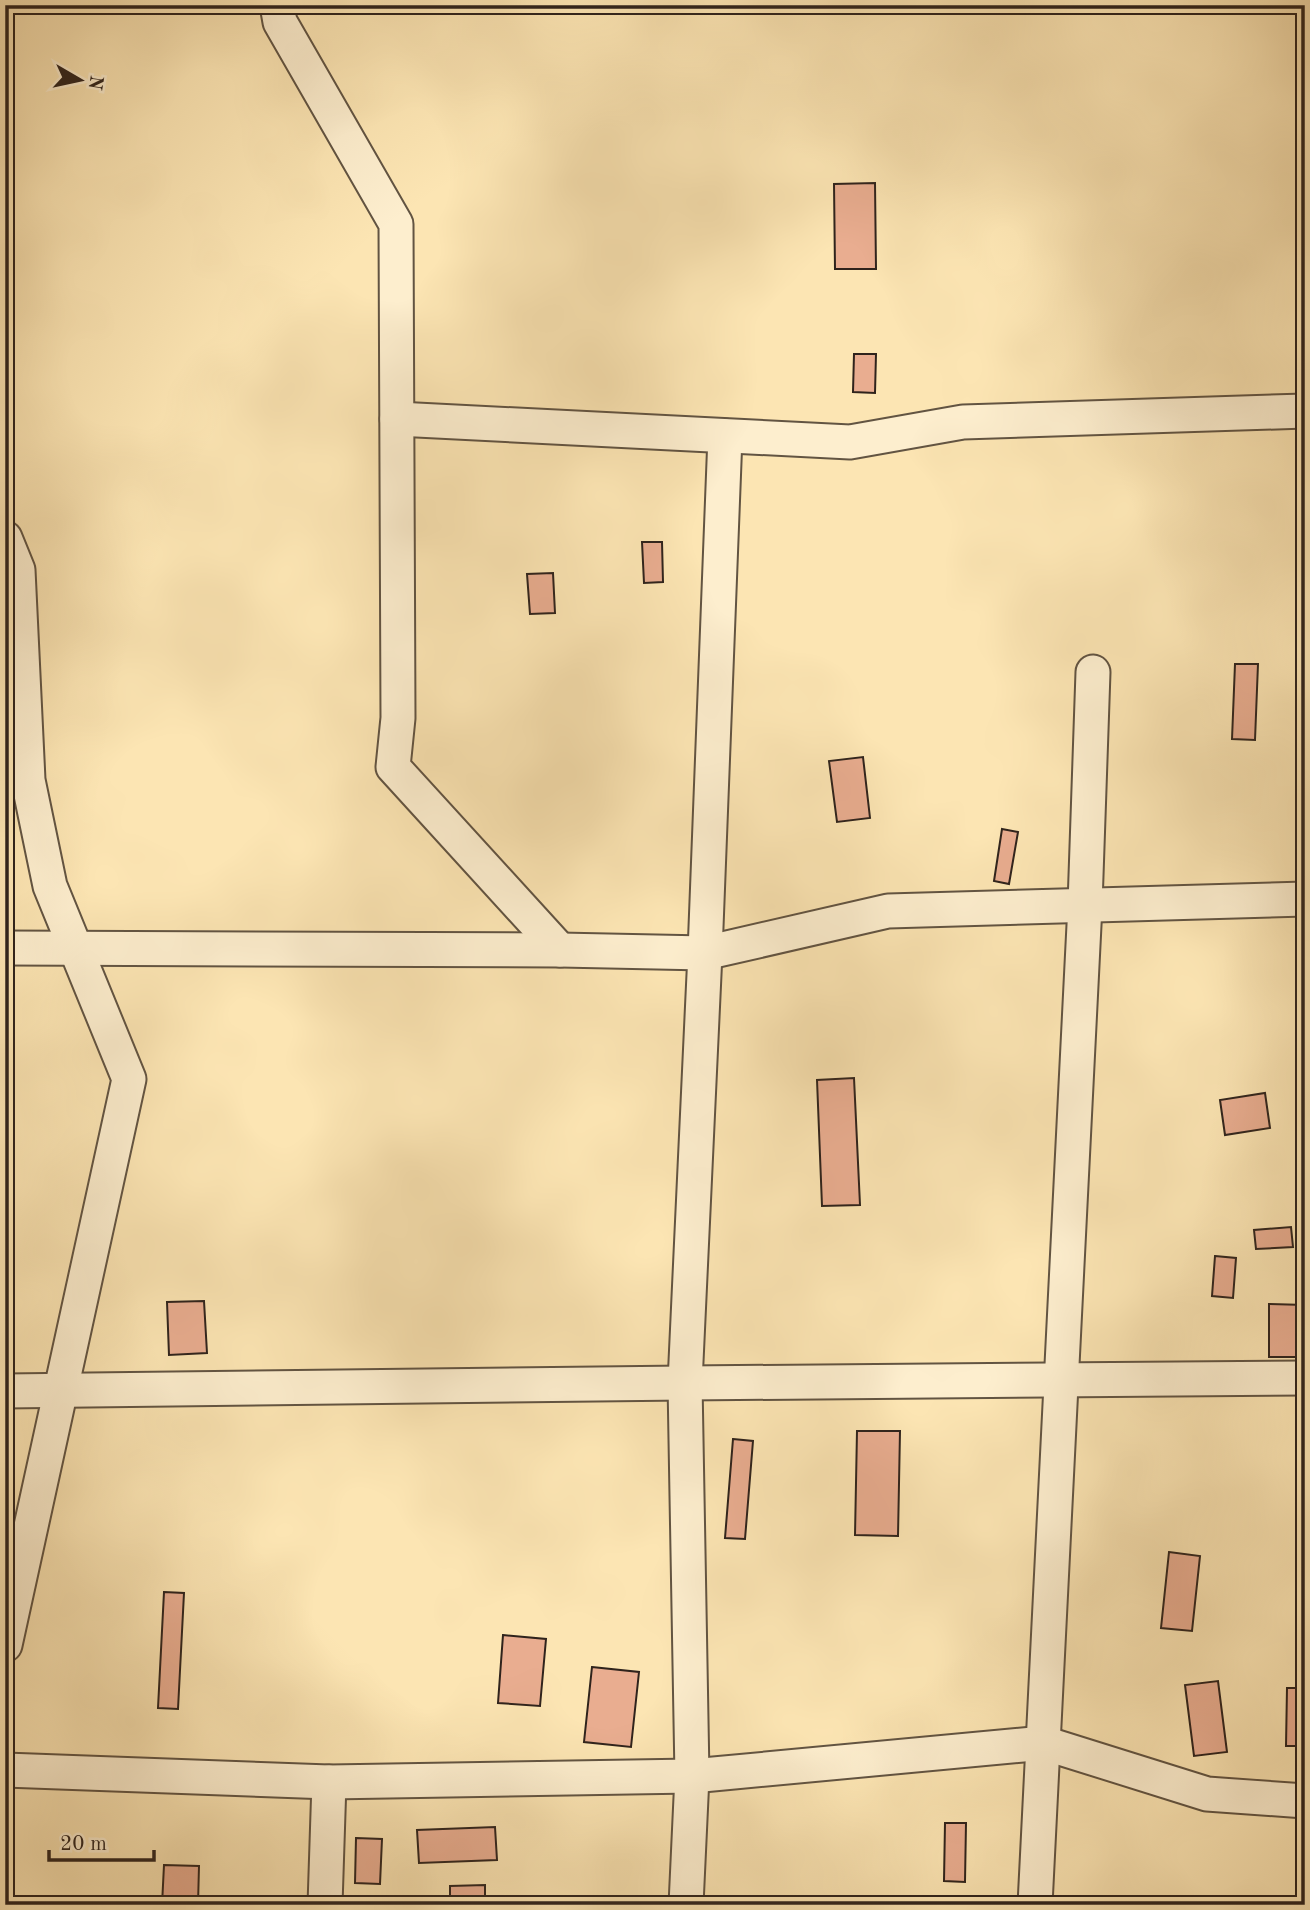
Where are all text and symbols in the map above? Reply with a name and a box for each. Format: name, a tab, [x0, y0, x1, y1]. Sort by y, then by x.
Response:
north arrow	[46, 46, 116, 116]
text: N	[84, 74, 105, 91]
scale bar	[49, 1819, 154, 1863]
text: 20 m	[60, 1834, 107, 1855]

